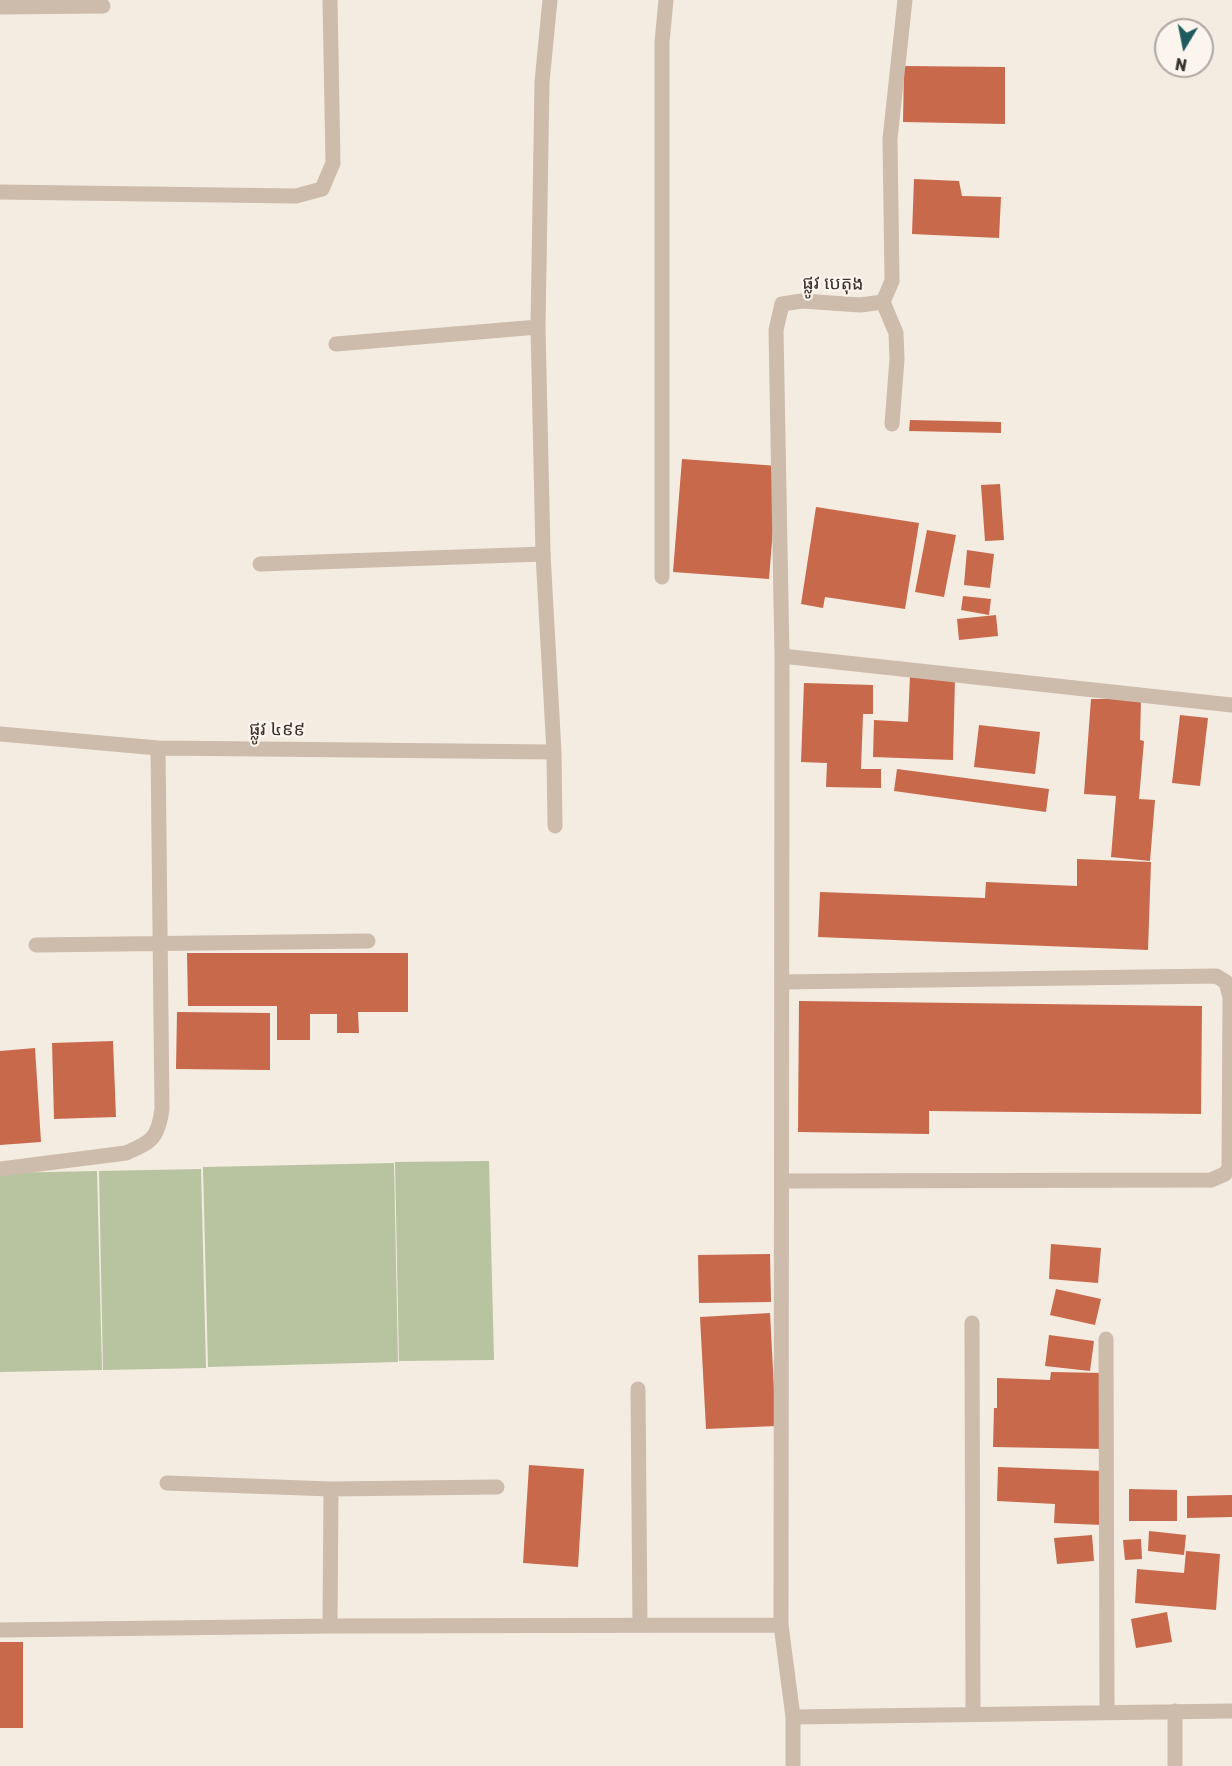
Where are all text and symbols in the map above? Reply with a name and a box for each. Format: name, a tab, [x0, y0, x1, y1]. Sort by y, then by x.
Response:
north arrow	[1154, 18, 1214, 78]
text: N	[1174, 54, 1188, 75]
street label: ផ្លូវ បេតុង	[802, 273, 864, 295]
street label: ផ្លូវ ៤៩៩	[249, 719, 305, 741]

